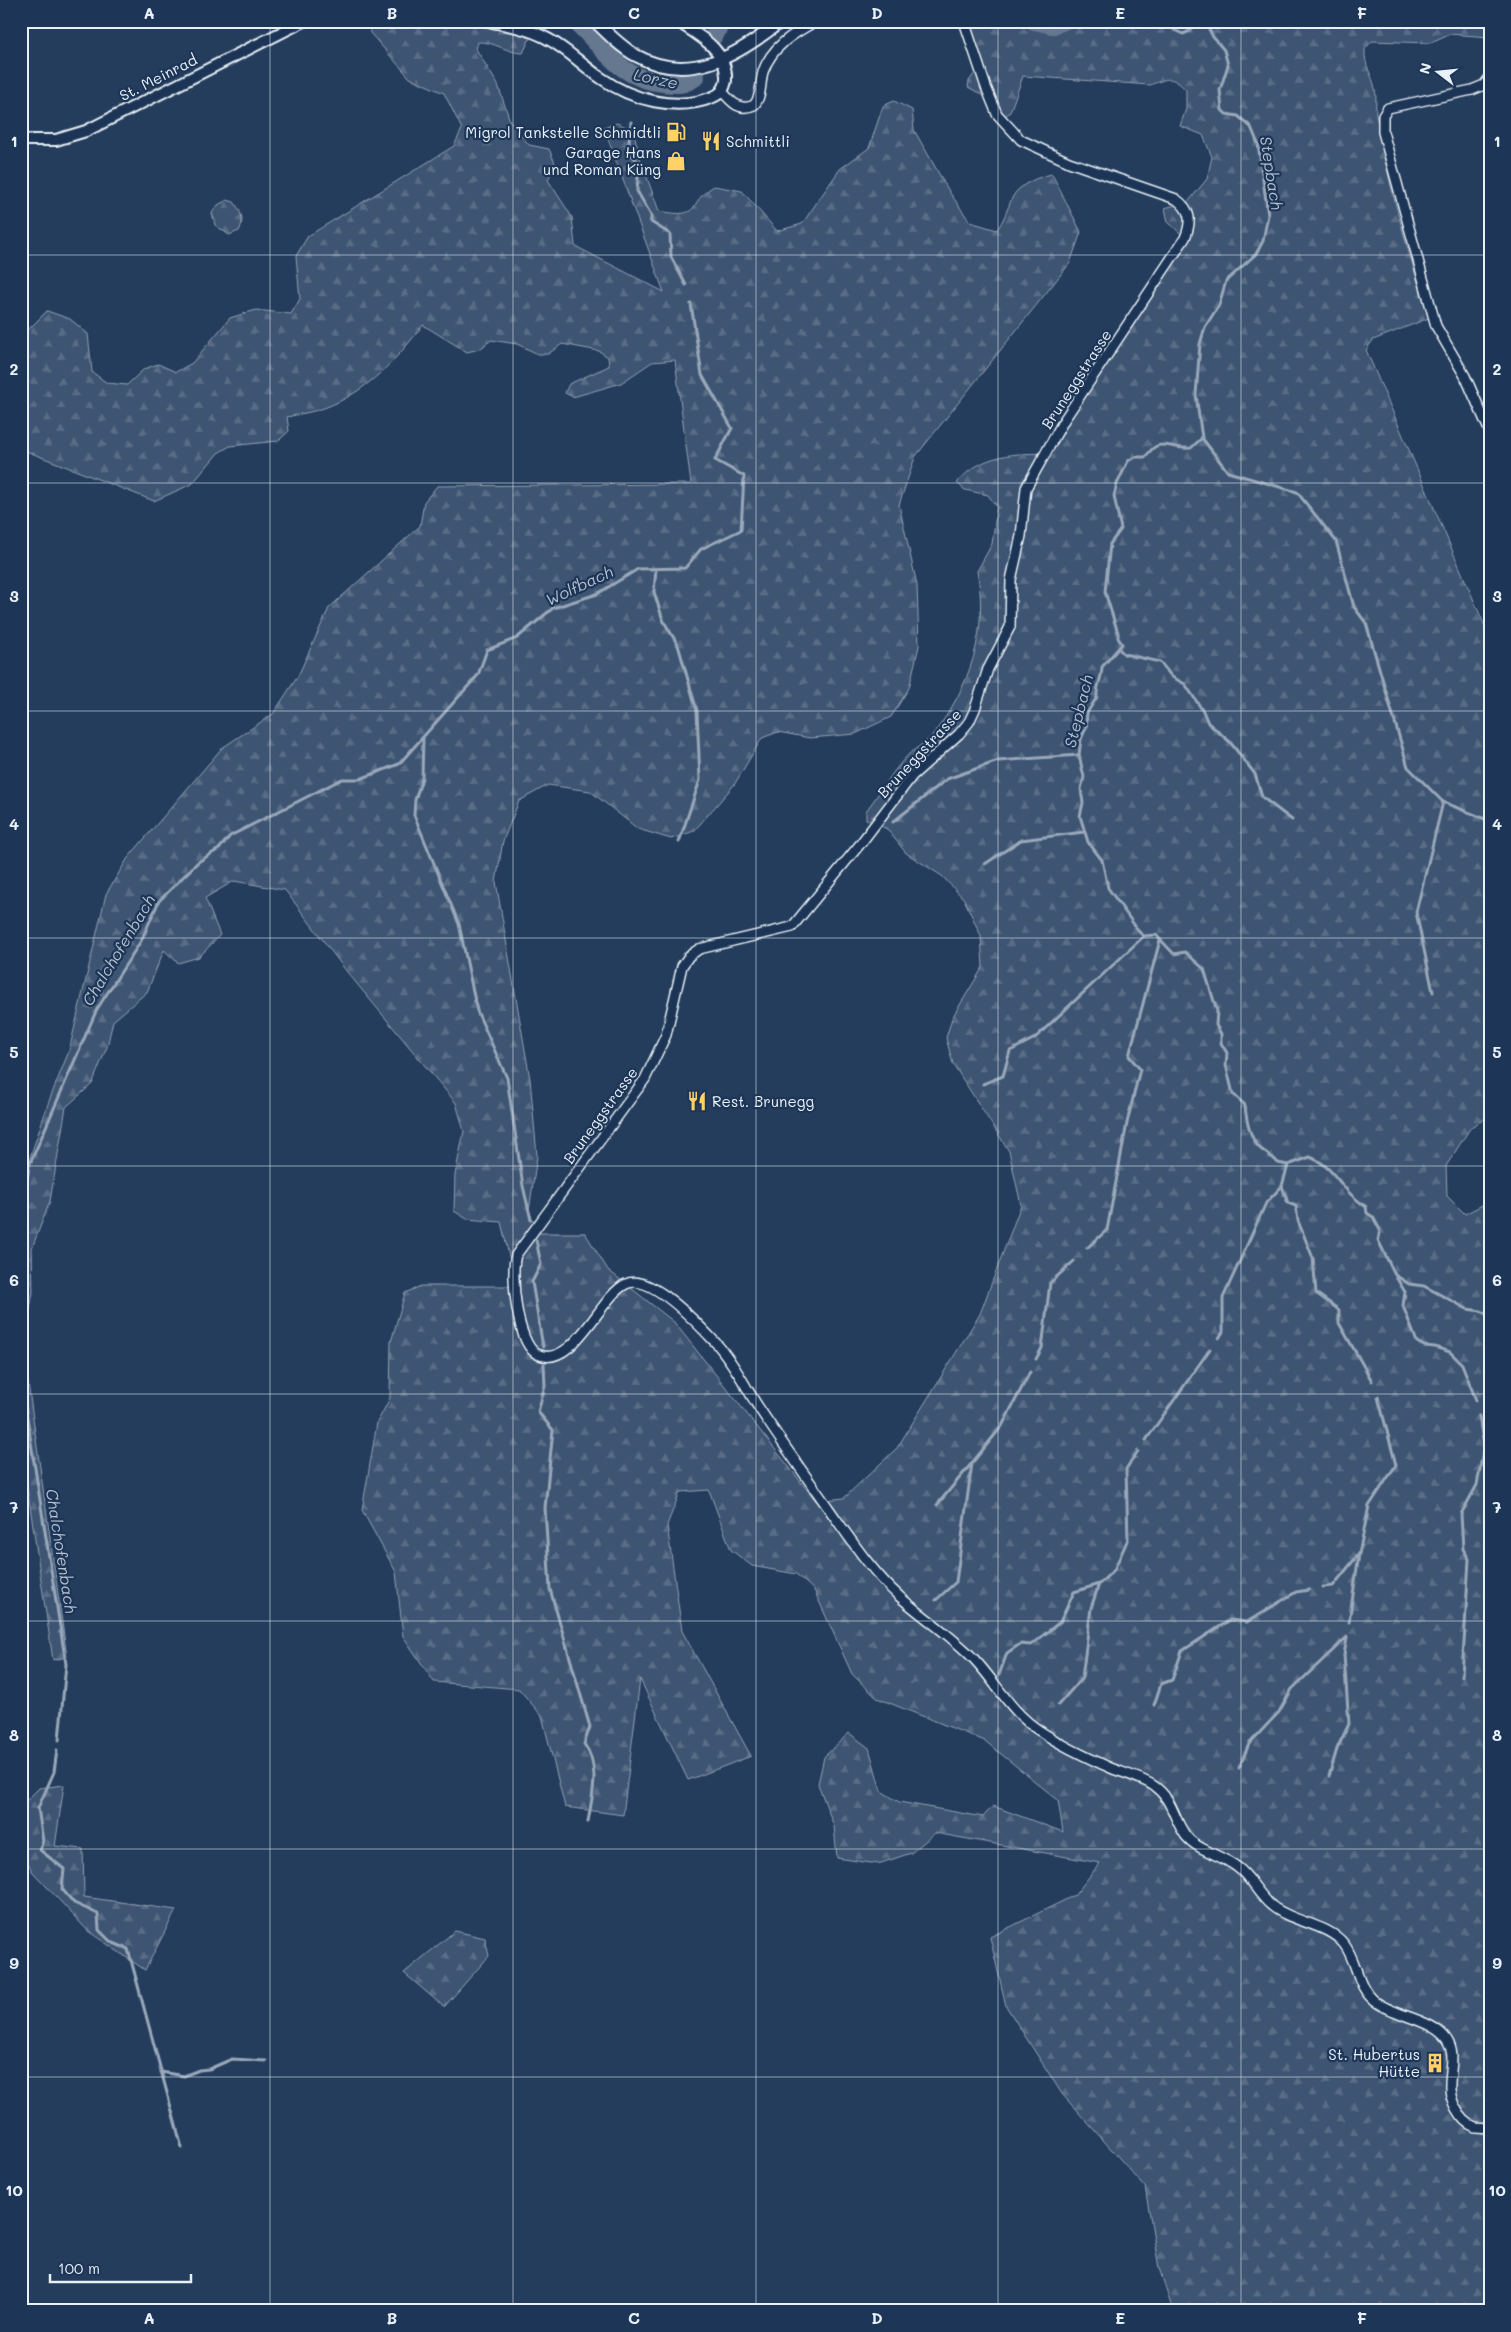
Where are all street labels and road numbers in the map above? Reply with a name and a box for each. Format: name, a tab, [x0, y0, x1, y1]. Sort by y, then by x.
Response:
street label: St. Meinrad	[116, 49, 200, 105]
street label: Bruneggstrasse	[1036, 325, 1116, 433]
street label: Bruneggstrasse	[873, 704, 965, 802]
street label: Bruneggstrasse	[558, 1063, 642, 1167]

